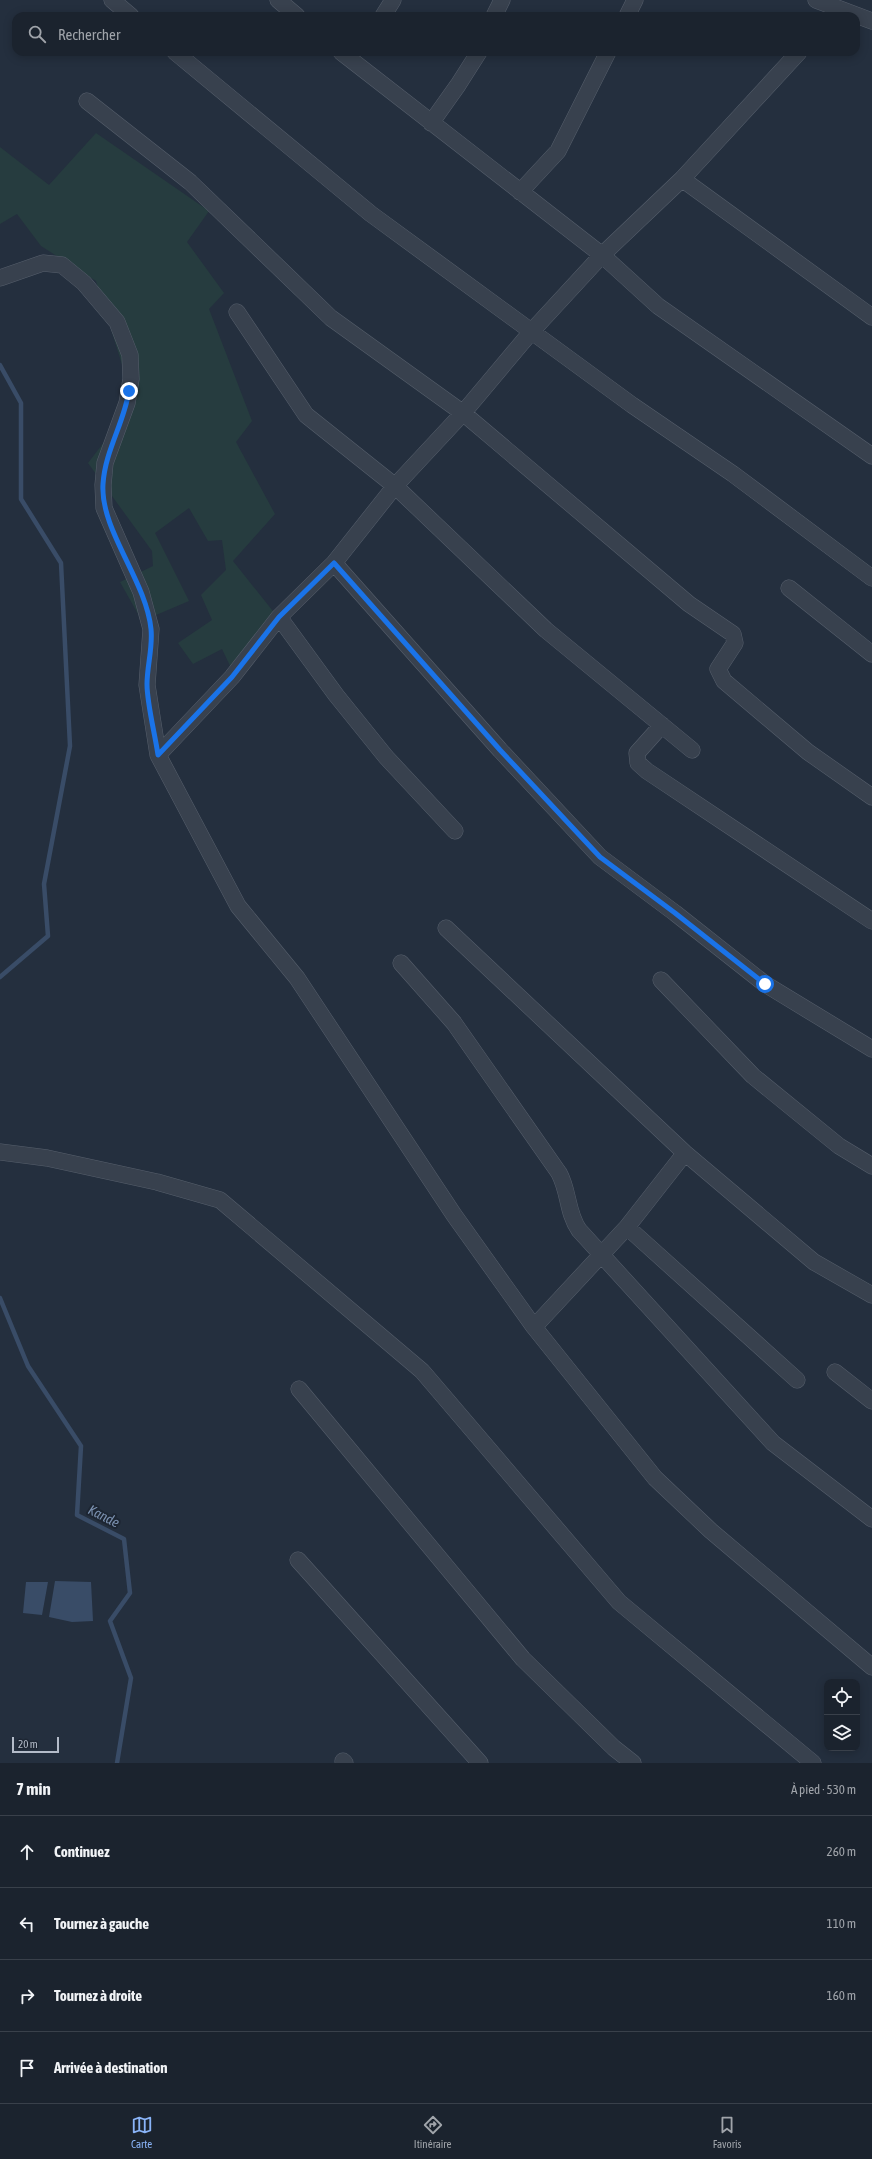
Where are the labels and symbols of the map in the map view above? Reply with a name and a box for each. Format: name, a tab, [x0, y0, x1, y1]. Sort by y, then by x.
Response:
route end	[120, 382, 138, 400]
route start	[756, 975, 774, 993]
water label: Kande	[86, 1501, 122, 1531]
scale bar	[12, 1735, 59, 1754]

